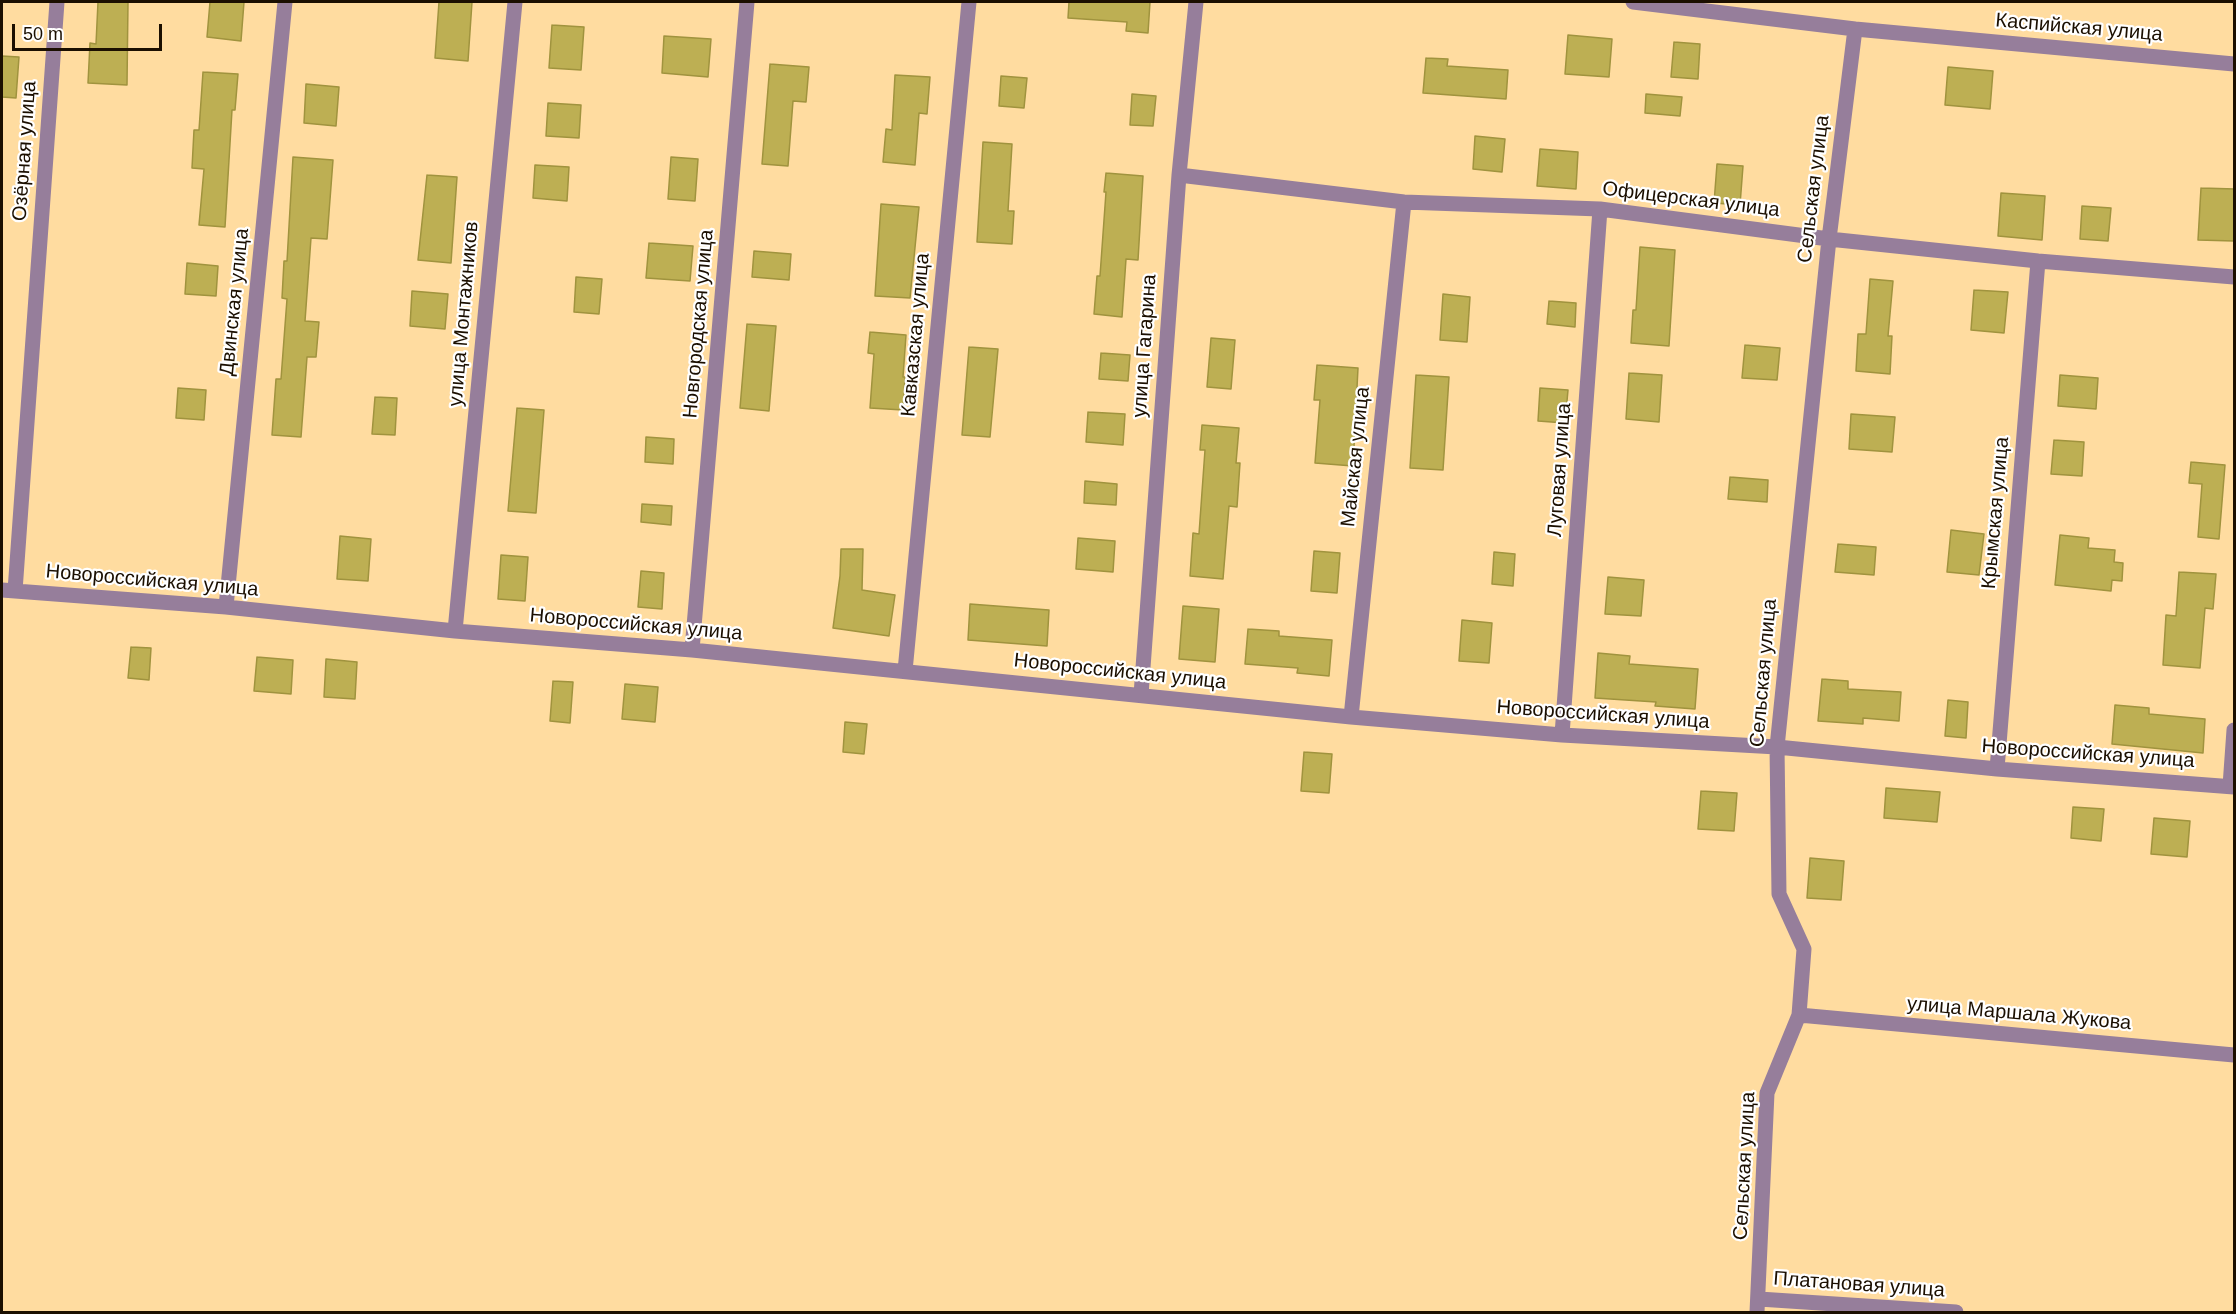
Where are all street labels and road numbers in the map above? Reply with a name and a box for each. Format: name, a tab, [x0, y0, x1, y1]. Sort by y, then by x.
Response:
street label: Каспийская улица	[1994, 9, 2164, 47]
street label: Озёрная улица	[8, 80, 42, 222]
street label: Сельская улица	[1793, 114, 1835, 264]
street label: Офицерская улица	[1601, 177, 1781, 223]
street label: улица Монтажников	[444, 220, 484, 408]
street label: Двинская улица	[215, 227, 255, 377]
street label: Новгородская улица	[679, 229, 719, 419]
street label: Кавказская улица	[897, 252, 935, 418]
street label: улица Гагарина	[1128, 273, 1162, 419]
street label: Майская улица	[1337, 386, 1375, 528]
street label: Луговая улица	[1543, 402, 1577, 538]
street label: Крымская улица	[1977, 436, 2015, 590]
street label: Новороссийская улица	[45, 560, 259, 602]
street label: Сельская улица	[1746, 598, 1782, 748]
street label: Новороссийская улица	[529, 604, 743, 646]
street label: Новороссийская улица	[1013, 649, 1227, 695]
street label: Новороссийская улица	[1496, 696, 1710, 734]
street label: Новороссийская улица	[1981, 735, 2195, 773]
street label: улица Маршала Жукова	[1906, 992, 2132, 1036]
street label: Сельская улица	[1729, 1091, 1761, 1241]
street label: Платановая улица	[1772, 1267, 1946, 1303]

